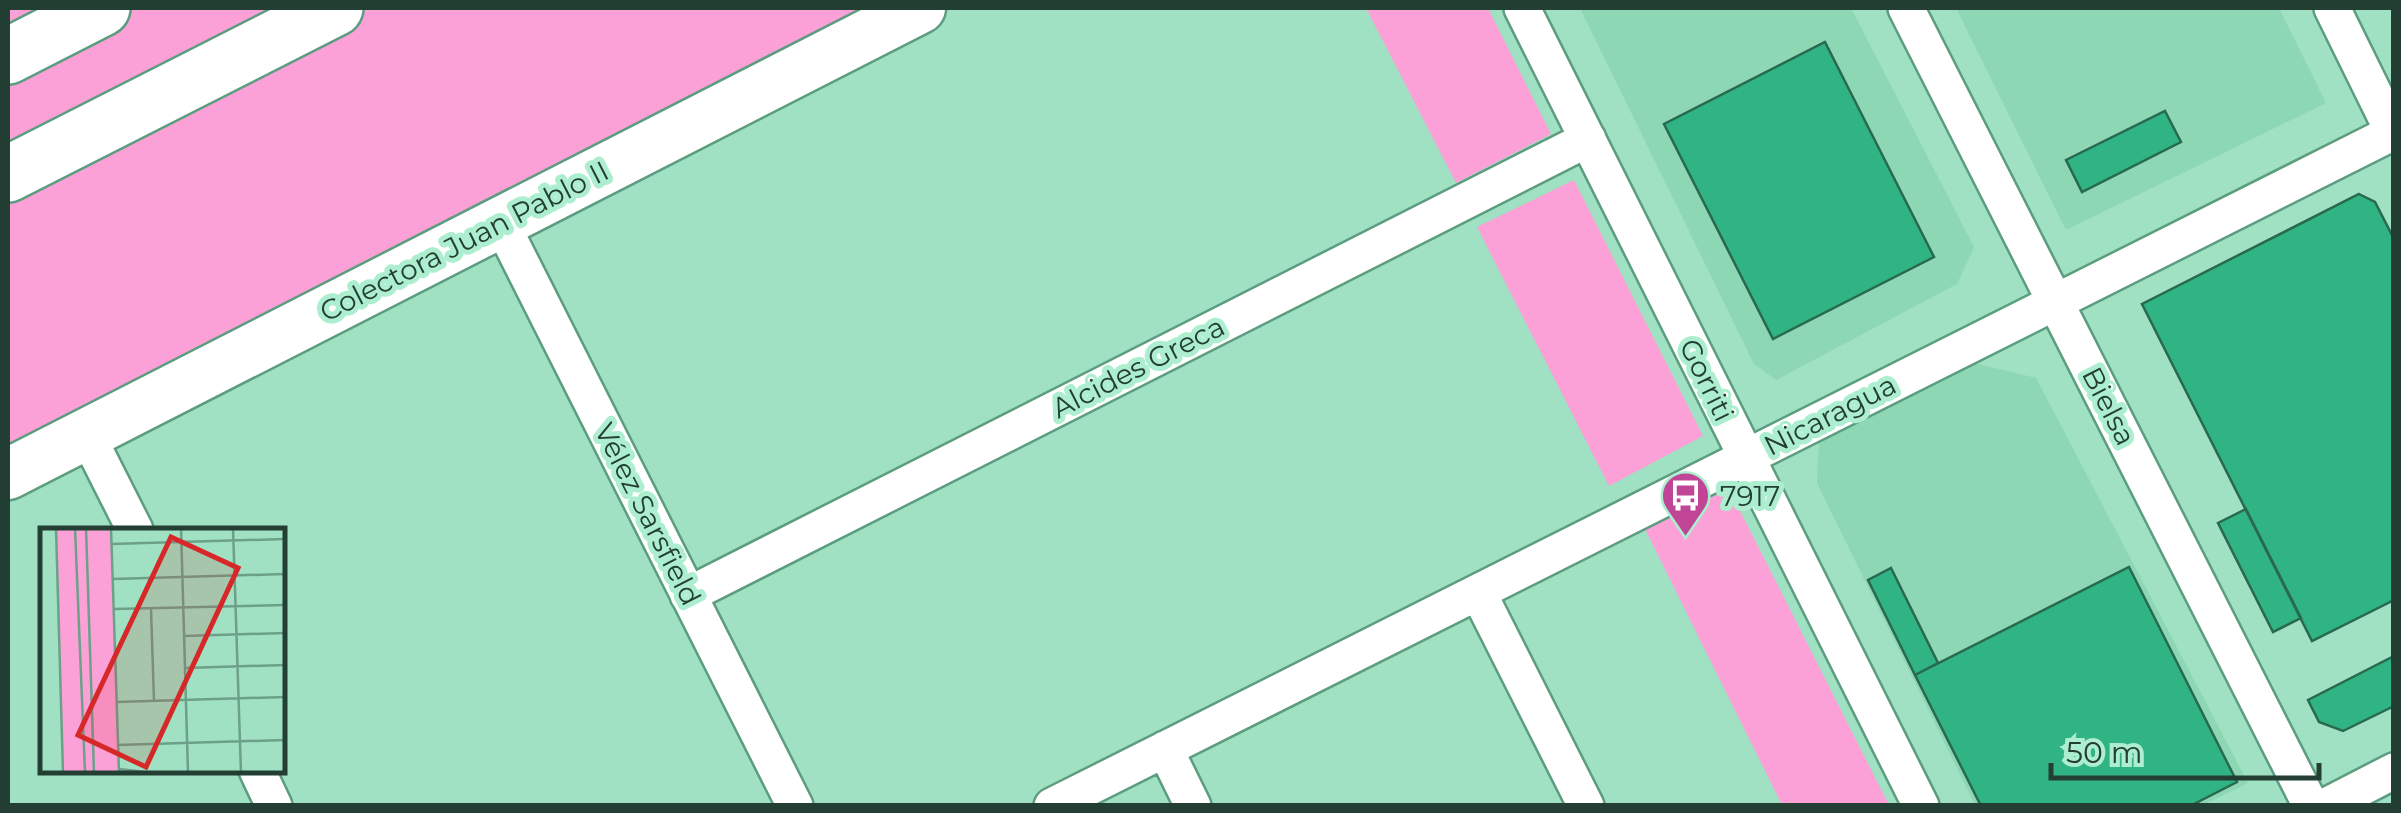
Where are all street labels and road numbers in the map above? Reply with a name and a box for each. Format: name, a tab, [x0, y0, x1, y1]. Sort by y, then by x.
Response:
street label: Colectora Juan Pablo II	[314, 153, 614, 329]
street label: Alcides Greca	[1046, 309, 1230, 425]
street label: Gorriti	[1673, 333, 1741, 427]
street label: Bielsa	[2075, 361, 2143, 451]
street label: Nicaragua	[1758, 367, 1902, 463]
street label: Vélez Sarsfield	[587, 417, 709, 611]

